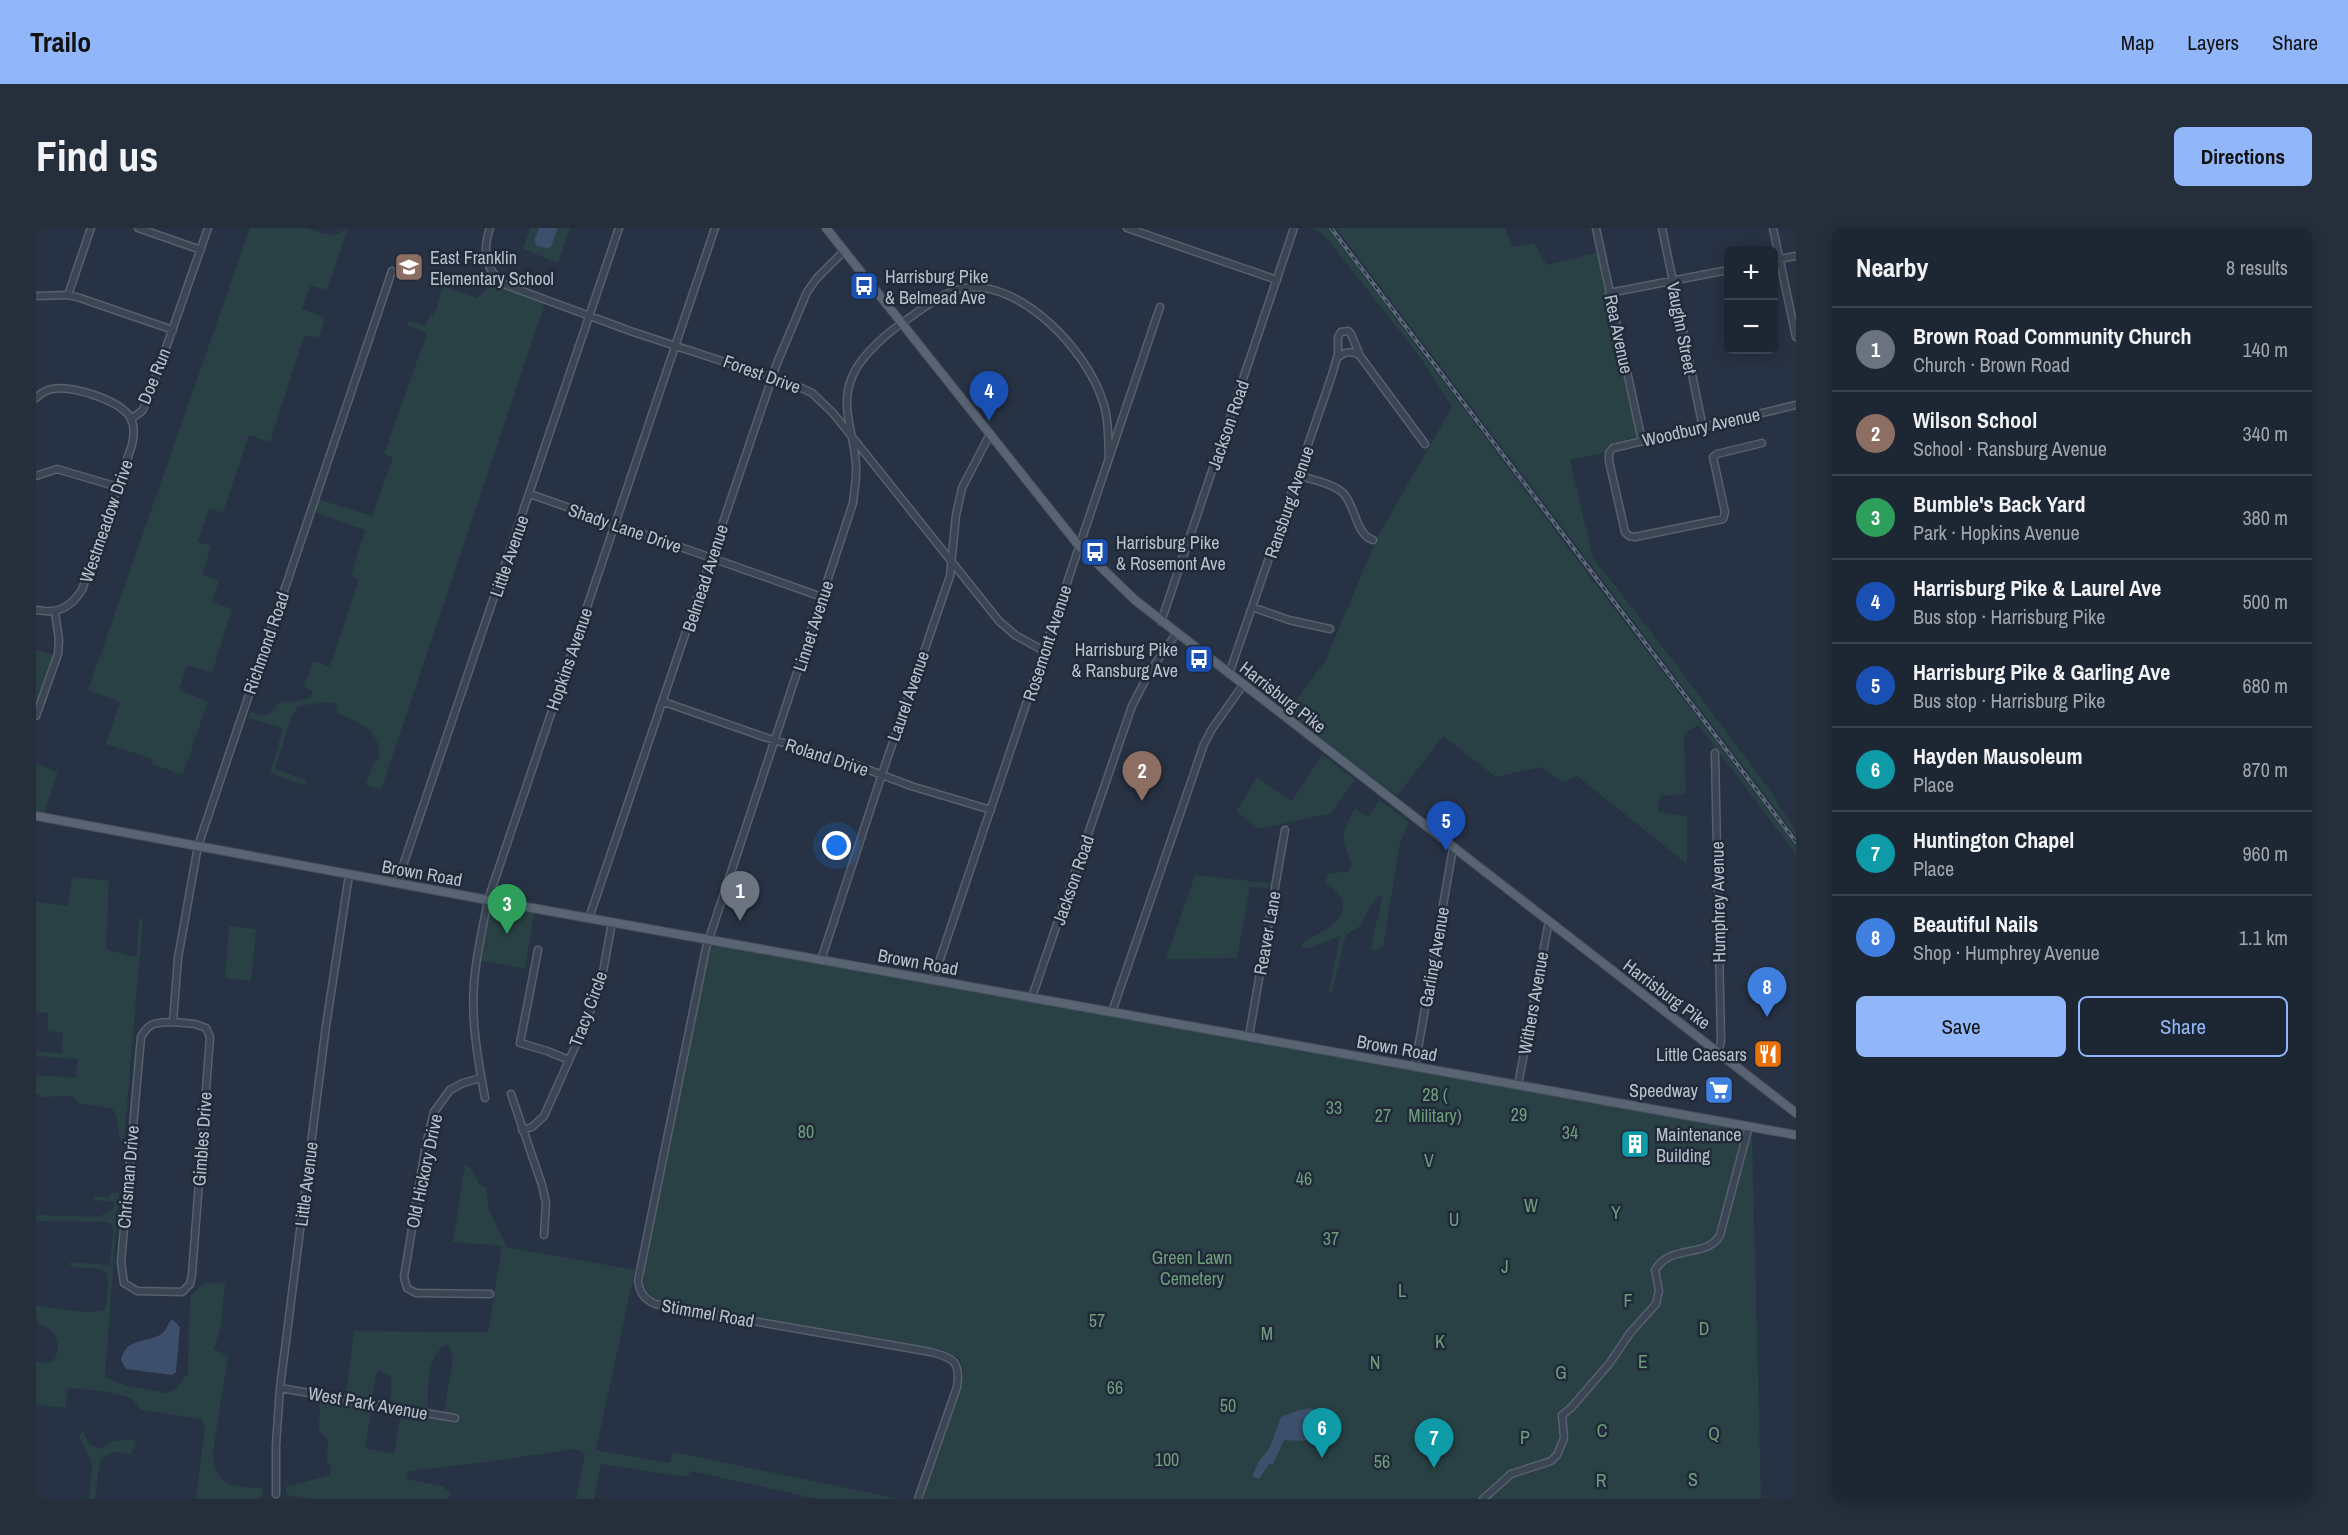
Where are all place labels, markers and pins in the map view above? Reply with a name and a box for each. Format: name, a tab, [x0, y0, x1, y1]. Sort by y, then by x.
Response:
place label: East Franklin Elementary School	[430, 245, 554, 291]
school or university icon: East Franklin Elementary School	[393, 251, 425, 283]
place label: Harrisburg Pike & Belmead Ave	[885, 264, 988, 310]
bus stop icon: Harrisburg Pike & Belmead Ave	[848, 270, 880, 302]
pin: 4	[970, 372, 1008, 421]
place label: Harrisburg Pike & Rosemont Ave	[1116, 530, 1226, 576]
bus stop icon: Harrisburg Pike & Rosemont Ave	[1079, 536, 1111, 568]
place label: Harrisburg Pike & Ransburg Ave	[1072, 637, 1178, 683]
bus stop icon: Harrisburg Pike & Ransburg Ave	[1183, 643, 1215, 675]
pin: 2	[1122, 752, 1162, 801]
pin: 5	[1426, 802, 1466, 851]
pin: 1	[720, 872, 760, 921]
pin: 3	[488, 884, 526, 934]
pin: 8	[1748, 968, 1786, 1017]
restaurant icon: Little Caesars	[1752, 1038, 1784, 1070]
place label: Little Caesars	[1656, 1042, 1747, 1067]
supermarket icon: Speedway	[1703, 1074, 1735, 1106]
place label: Speedway	[1629, 1078, 1699, 1103]
place label: Maintenance Building	[1656, 1122, 1741, 1168]
building icon: Maintenance Building	[1619, 1128, 1651, 1160]
pin: 6	[1302, 1408, 1342, 1458]
pin: 7	[1414, 1418, 1454, 1468]

